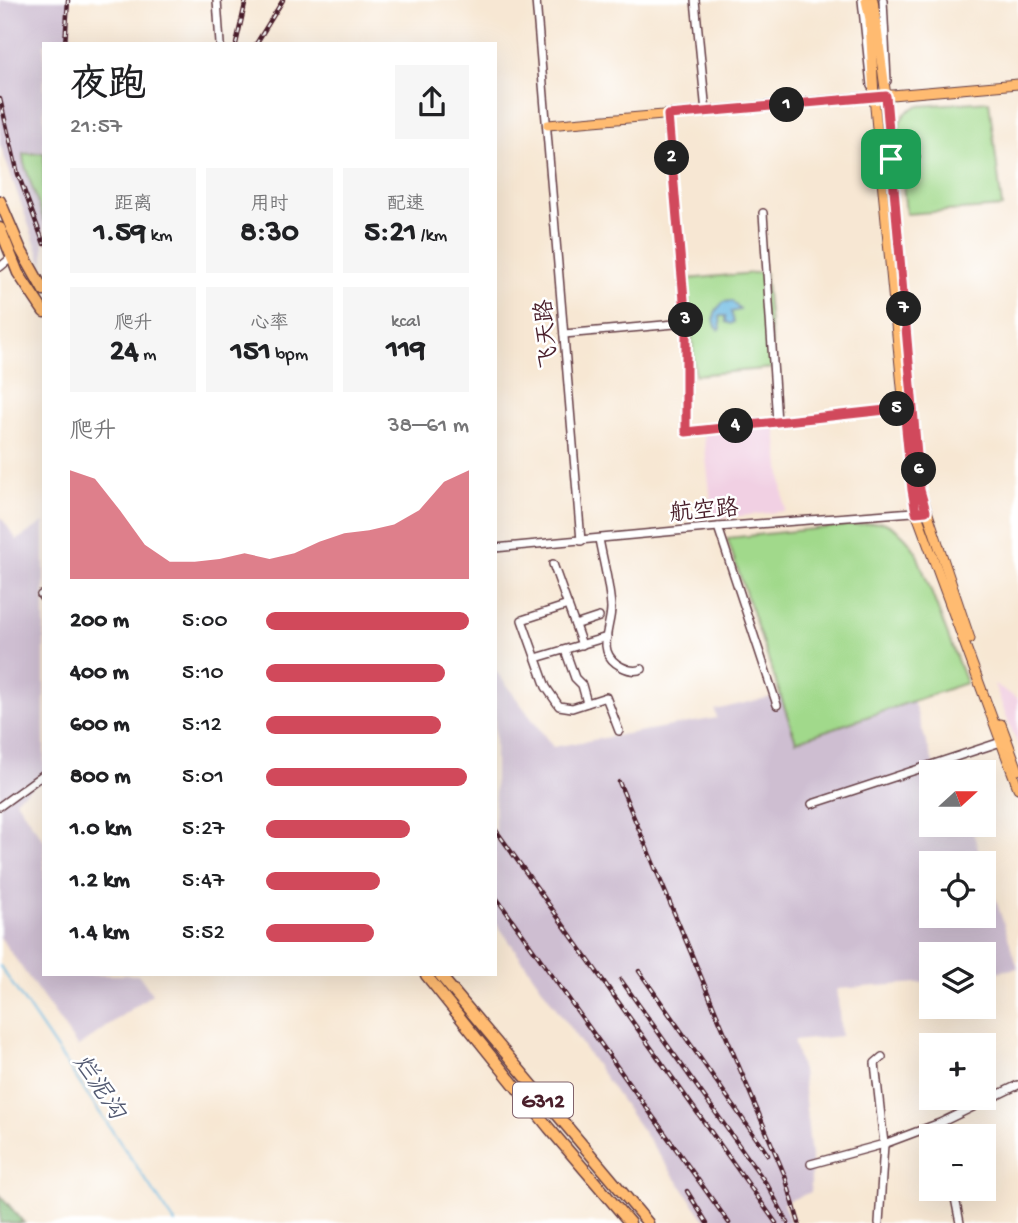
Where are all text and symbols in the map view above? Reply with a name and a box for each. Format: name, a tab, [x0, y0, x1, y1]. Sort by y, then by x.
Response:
button: share	[395, 65, 469, 139]
text: 夜跑	[70, 66, 146, 110]
pin: 1	[770, 88, 804, 122]
text: 1	[783, 93, 790, 116]
text: 21:57	[70, 114, 122, 141]
pin	[861, 129, 921, 189]
pin: 2	[654, 140, 690, 176]
icon: arrive	[872, 140, 910, 178]
text: 2	[667, 146, 676, 169]
text: 距离	[114, 194, 152, 217]
text: 用时	[250, 194, 289, 217]
text: 配速	[387, 194, 425, 217]
text: 1.59	[94, 217, 146, 252]
text: 8:30	[240, 217, 299, 252]
text: 5:21	[364, 217, 416, 252]
text: km	[146, 225, 173, 248]
text: /km	[416, 225, 447, 248]
pin: 7	[886, 292, 922, 326]
text: 7	[899, 297, 908, 320]
street label: 飞天路	[531, 298, 565, 369]
pin: 3	[668, 302, 704, 338]
text: 3	[681, 308, 690, 331]
text: kcal	[391, 311, 421, 334]
text: 爬升	[114, 313, 152, 336]
text: 心率	[250, 313, 289, 336]
text: 119	[386, 334, 425, 369]
text: 24	[110, 336, 139, 371]
text: 151	[231, 336, 271, 371]
text: m	[139, 344, 157, 367]
text: bpm	[271, 344, 308, 367]
pin: 5	[880, 392, 914, 426]
text: 5	[892, 397, 902, 420]
pin: 4	[718, 408, 754, 444]
text: 38–61 m	[388, 413, 469, 440]
text: 4	[731, 414, 740, 437]
text: 爬升	[70, 419, 116, 446]
pin: 6	[902, 452, 936, 488]
text: 6	[914, 458, 923, 481]
street label: 航空路	[669, 495, 740, 529]
text: 200 m	[70, 608, 129, 635]
text: 5:00	[182, 608, 227, 635]
text: 400 m	[70, 660, 129, 687]
text: 5:10	[182, 660, 224, 687]
text: 600 m	[70, 712, 130, 739]
text: 5:12	[182, 712, 222, 739]
north arrow	[919, 760, 996, 836]
map controls	[919, 760, 996, 1201]
text: 800 m	[70, 764, 131, 791]
text: 5:01	[182, 764, 224, 791]
text: 1.0 km	[70, 816, 132, 843]
text: 5:27	[182, 816, 225, 843]
button: locate	[919, 851, 996, 928]
text: 1.2 km	[70, 868, 130, 895]
text: 5:47	[182, 868, 224, 895]
text: 1.4 km	[70, 920, 129, 947]
text: 5:52	[182, 920, 225, 947]
button: layers	[919, 942, 996, 1019]
button: +	[919, 1033, 996, 1110]
water label: 烂泥沟	[65, 1049, 131, 1128]
road number: G312	[513, 1082, 573, 1118]
button: −	[919, 1124, 996, 1201]

